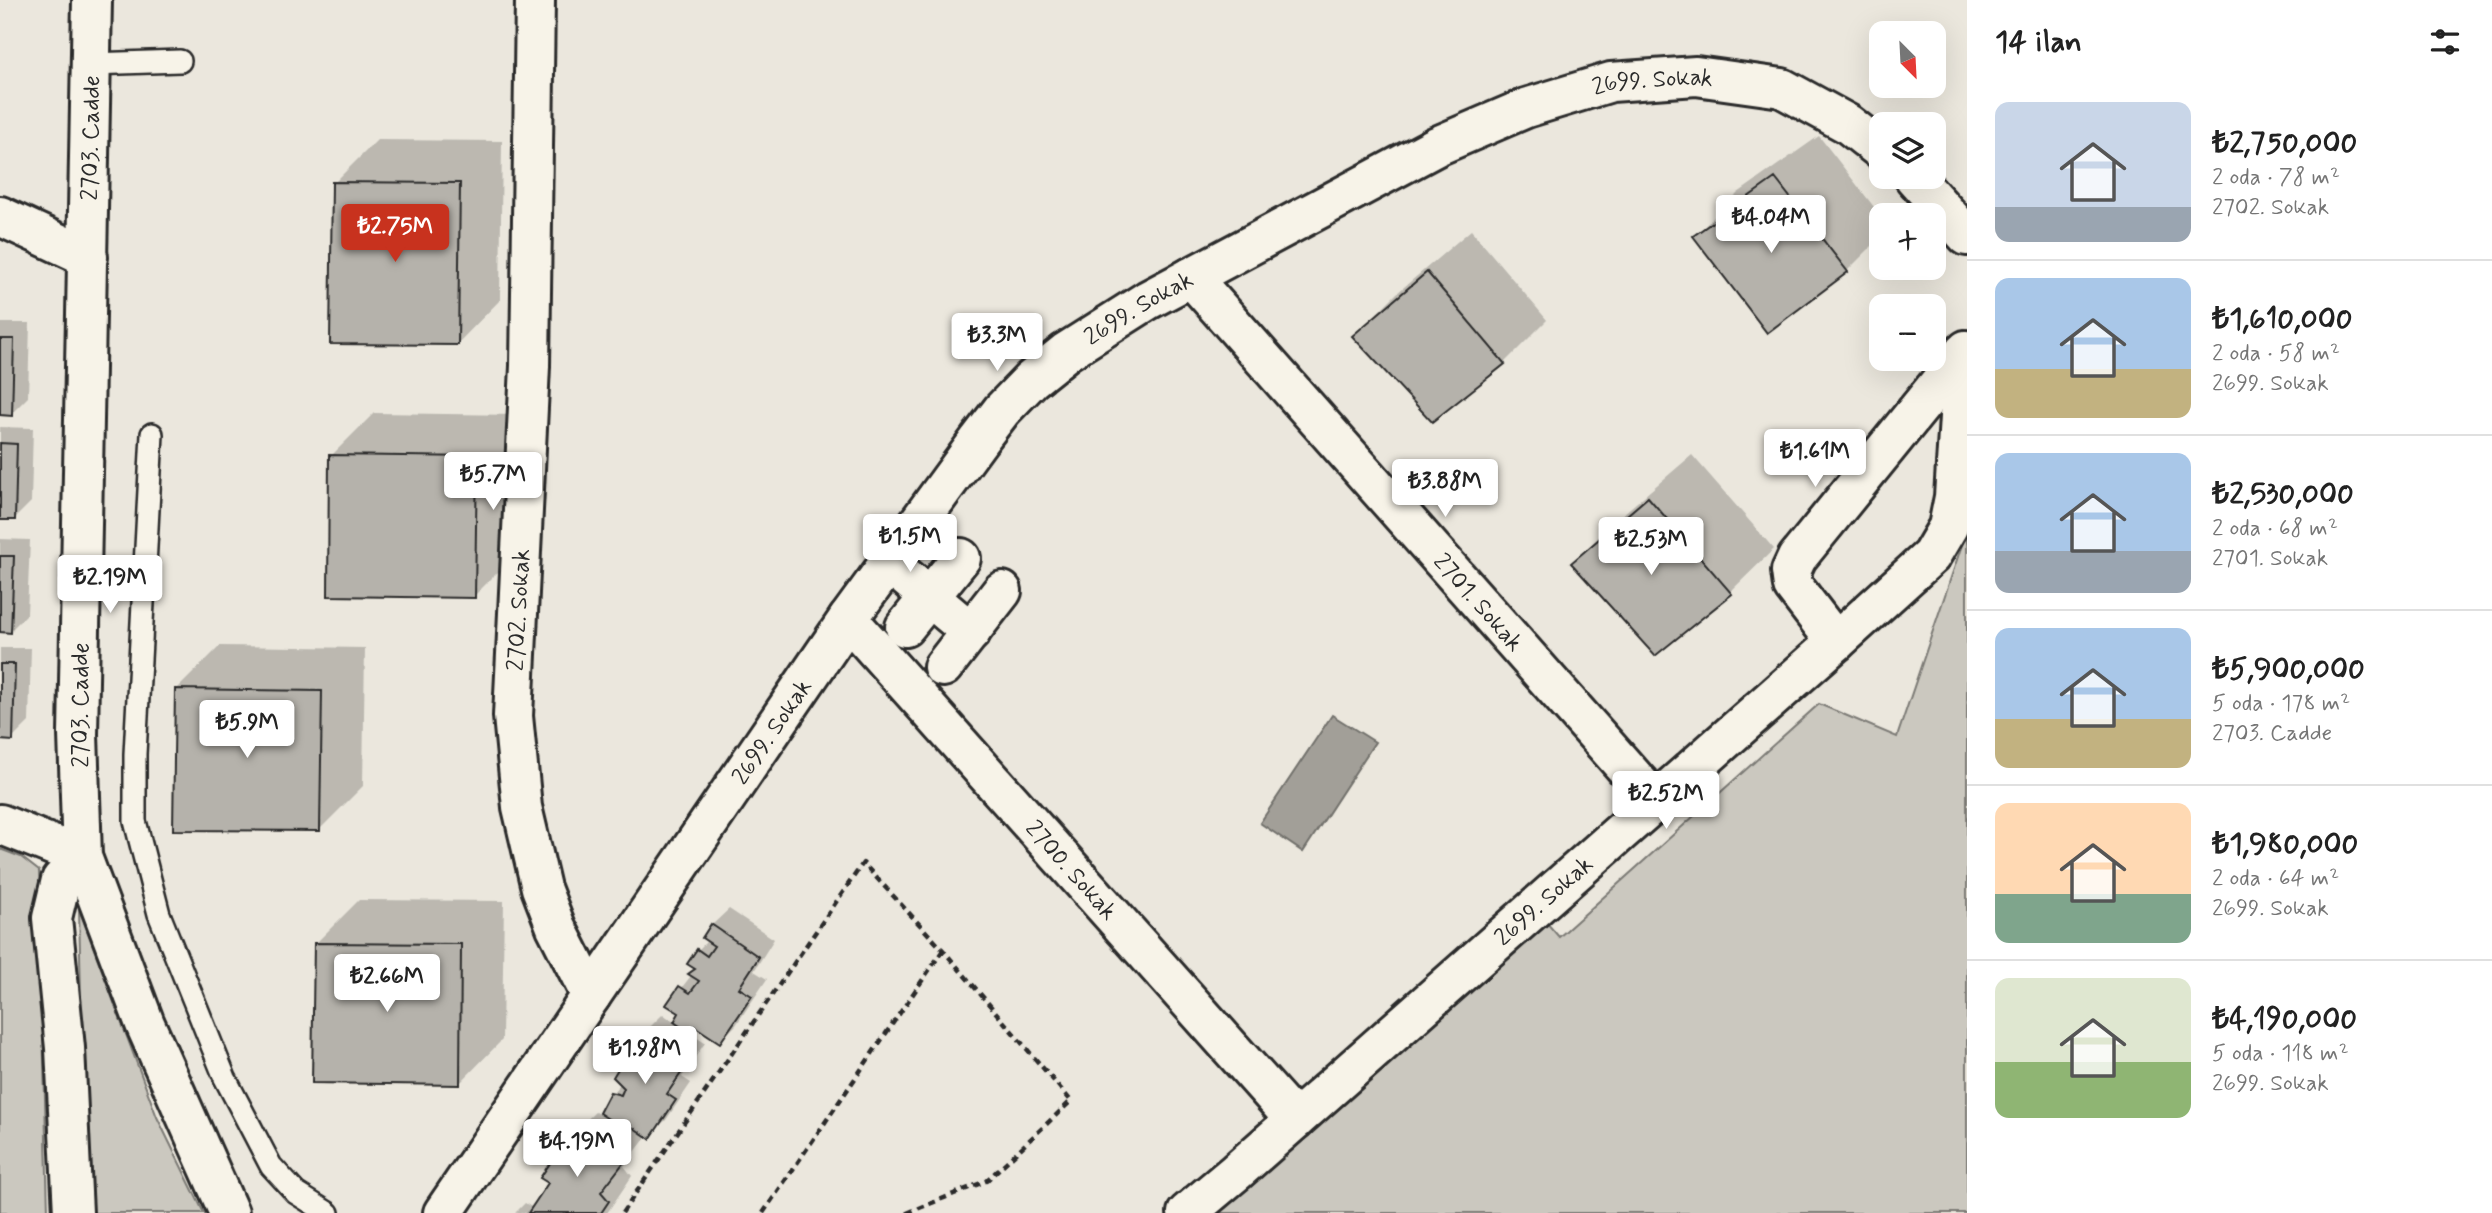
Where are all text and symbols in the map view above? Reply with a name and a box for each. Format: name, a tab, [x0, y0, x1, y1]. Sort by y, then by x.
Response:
north arrow	[1869, 21, 1946, 98]
map controls	[1869, 21, 1946, 371]
text: 14 ilan	[1995, 23, 2082, 62]
icon: filters	[2426, 23, 2464, 61]
street label: 2699. Sokak	[1589, 62, 1715, 104]
street label: 2703. Cadde	[75, 75, 108, 201]
button: layers	[1869, 112, 1946, 189]
text: ₺2,750,000	[2212, 124, 2357, 163]
icon: home	[2051, 130, 2135, 214]
text: 2 oda · 78 m²	[2212, 163, 2340, 193]
text: 2702. Sokak	[2212, 193, 2329, 223]
pin: ₺4.04M	[1714, 196, 1828, 255]
text: ₺4.04M	[1732, 203, 1810, 233]
button: +	[1869, 203, 1946, 280]
pin: ₺2.75M	[338, 204, 452, 264]
text: ₺2.75M	[357, 212, 433, 242]
street label: 2699. Sokak	[1079, 265, 1199, 353]
button: −	[1869, 294, 1946, 371]
text: ₺1,610,000	[2212, 300, 2353, 339]
icon: home	[2051, 306, 2135, 390]
pin: ₺3.3M	[948, 314, 1046, 373]
text: ₺3.3M	[968, 321, 1026, 351]
text: 2 oda · 58 m²	[2212, 339, 2340, 369]
text: 2699. Sokak	[2212, 369, 2329, 399]
pin: ₺1.61M	[1758, 430, 1872, 489]
text: ₺1.61M	[1780, 437, 1850, 467]
pin: ₺5.7M	[444, 452, 542, 512]
text: ₺5.7M	[460, 460, 526, 490]
pin: ₺3.88M	[1388, 460, 1502, 519]
text: ₺3.88M	[1408, 467, 1482, 497]
text: ₺2,530,000	[2212, 475, 2354, 514]
icon: home	[2051, 481, 2135, 565]
pin: ₺1.5M	[861, 514, 959, 574]
text: 2 oda · 68 m²	[2212, 514, 2338, 544]
pin: ₺2.53M	[1594, 518, 1708, 577]
text: ₺1.5M	[879, 522, 941, 552]
text: ₺2.53M	[1615, 525, 1687, 555]
text: 2701. Sokak	[2212, 544, 2328, 574]
street label: 2701. Sokak	[1426, 547, 1529, 659]
street label: 2702. Sokak	[501, 548, 538, 672]
pin: ₺2.19M	[53, 556, 167, 615]
text: ₺2.19M	[73, 563, 147, 593]
street label: 2703. Cadde	[66, 642, 97, 768]
text: ₺5,900,000	[2212, 650, 2365, 689]
icon: home	[2051, 656, 2135, 740]
street label: 2699. Sokak	[726, 673, 820, 791]
text: 5 oda · 178 m²	[2212, 689, 2350, 719]
pin: ₺5.9M	[198, 700, 296, 760]
text: ₺5.9M	[215, 708, 279, 738]
text: 2703. Cadde	[2212, 719, 2332, 749]
pin: ₺2.52M	[1609, 772, 1723, 831]
text: ₺2.52M	[1628, 779, 1704, 809]
street label: 2700. Sokak	[1018, 814, 1123, 927]
text: ₺1,980,000	[2212, 825, 2358, 864]
icon: home	[2051, 831, 2135, 915]
street label: 2699. Sokak	[1488, 850, 1600, 954]
text: 2 oda · 64 m²	[2212, 864, 2339, 894]
text: 2699. Sokak	[2212, 894, 2329, 924]
pin: ₺2.66M	[330, 954, 444, 1014]
text: ₺2.66M	[350, 962, 424, 992]
text: ₺4,190,000	[2212, 1000, 2357, 1039]
icon: home	[2051, 1006, 2135, 1090]
pin: ₺1.98M	[588, 1026, 702, 1086]
text: ₺1.98M	[609, 1034, 681, 1064]
text: 5 oda · 118 m²	[2212, 1039, 2349, 1069]
text: 2699. Sokak	[2212, 1069, 2329, 1099]
pin: ₺4.19M	[520, 1120, 634, 1179]
text: ₺4.19M	[539, 1127, 615, 1157]

